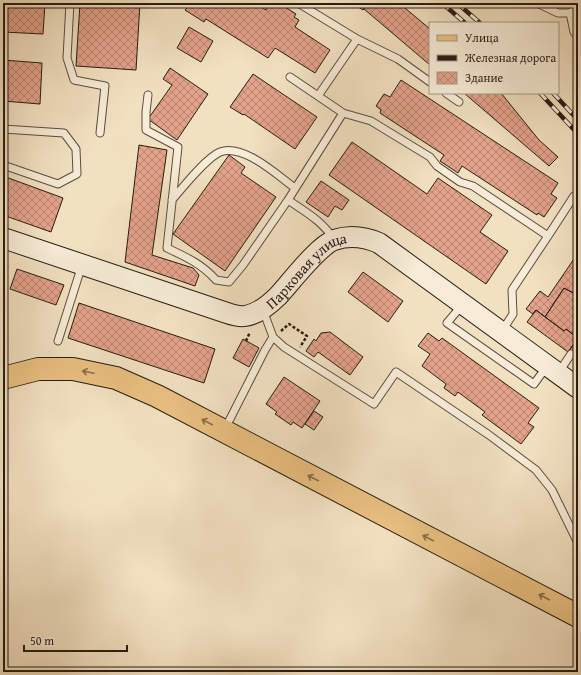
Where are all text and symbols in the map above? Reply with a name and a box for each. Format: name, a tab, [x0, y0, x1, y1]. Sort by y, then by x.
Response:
legend	[429, 22, 559, 94]
text: Улица	[465, 29, 499, 46]
text: Железная дорога	[464, 49, 556, 66]
text: Здание	[465, 69, 504, 86]
street label: Парковая улица	[261, 227, 349, 313]
one-way arrow	[82, 367, 95, 375]
one-way arrow	[201, 418, 213, 426]
one-way arrow	[307, 474, 319, 481]
one-way arrow	[423, 533, 435, 541]
one-way arrow	[538, 593, 550, 601]
scale bar	[24, 627, 127, 653]
text: 50 m	[30, 632, 54, 649]

